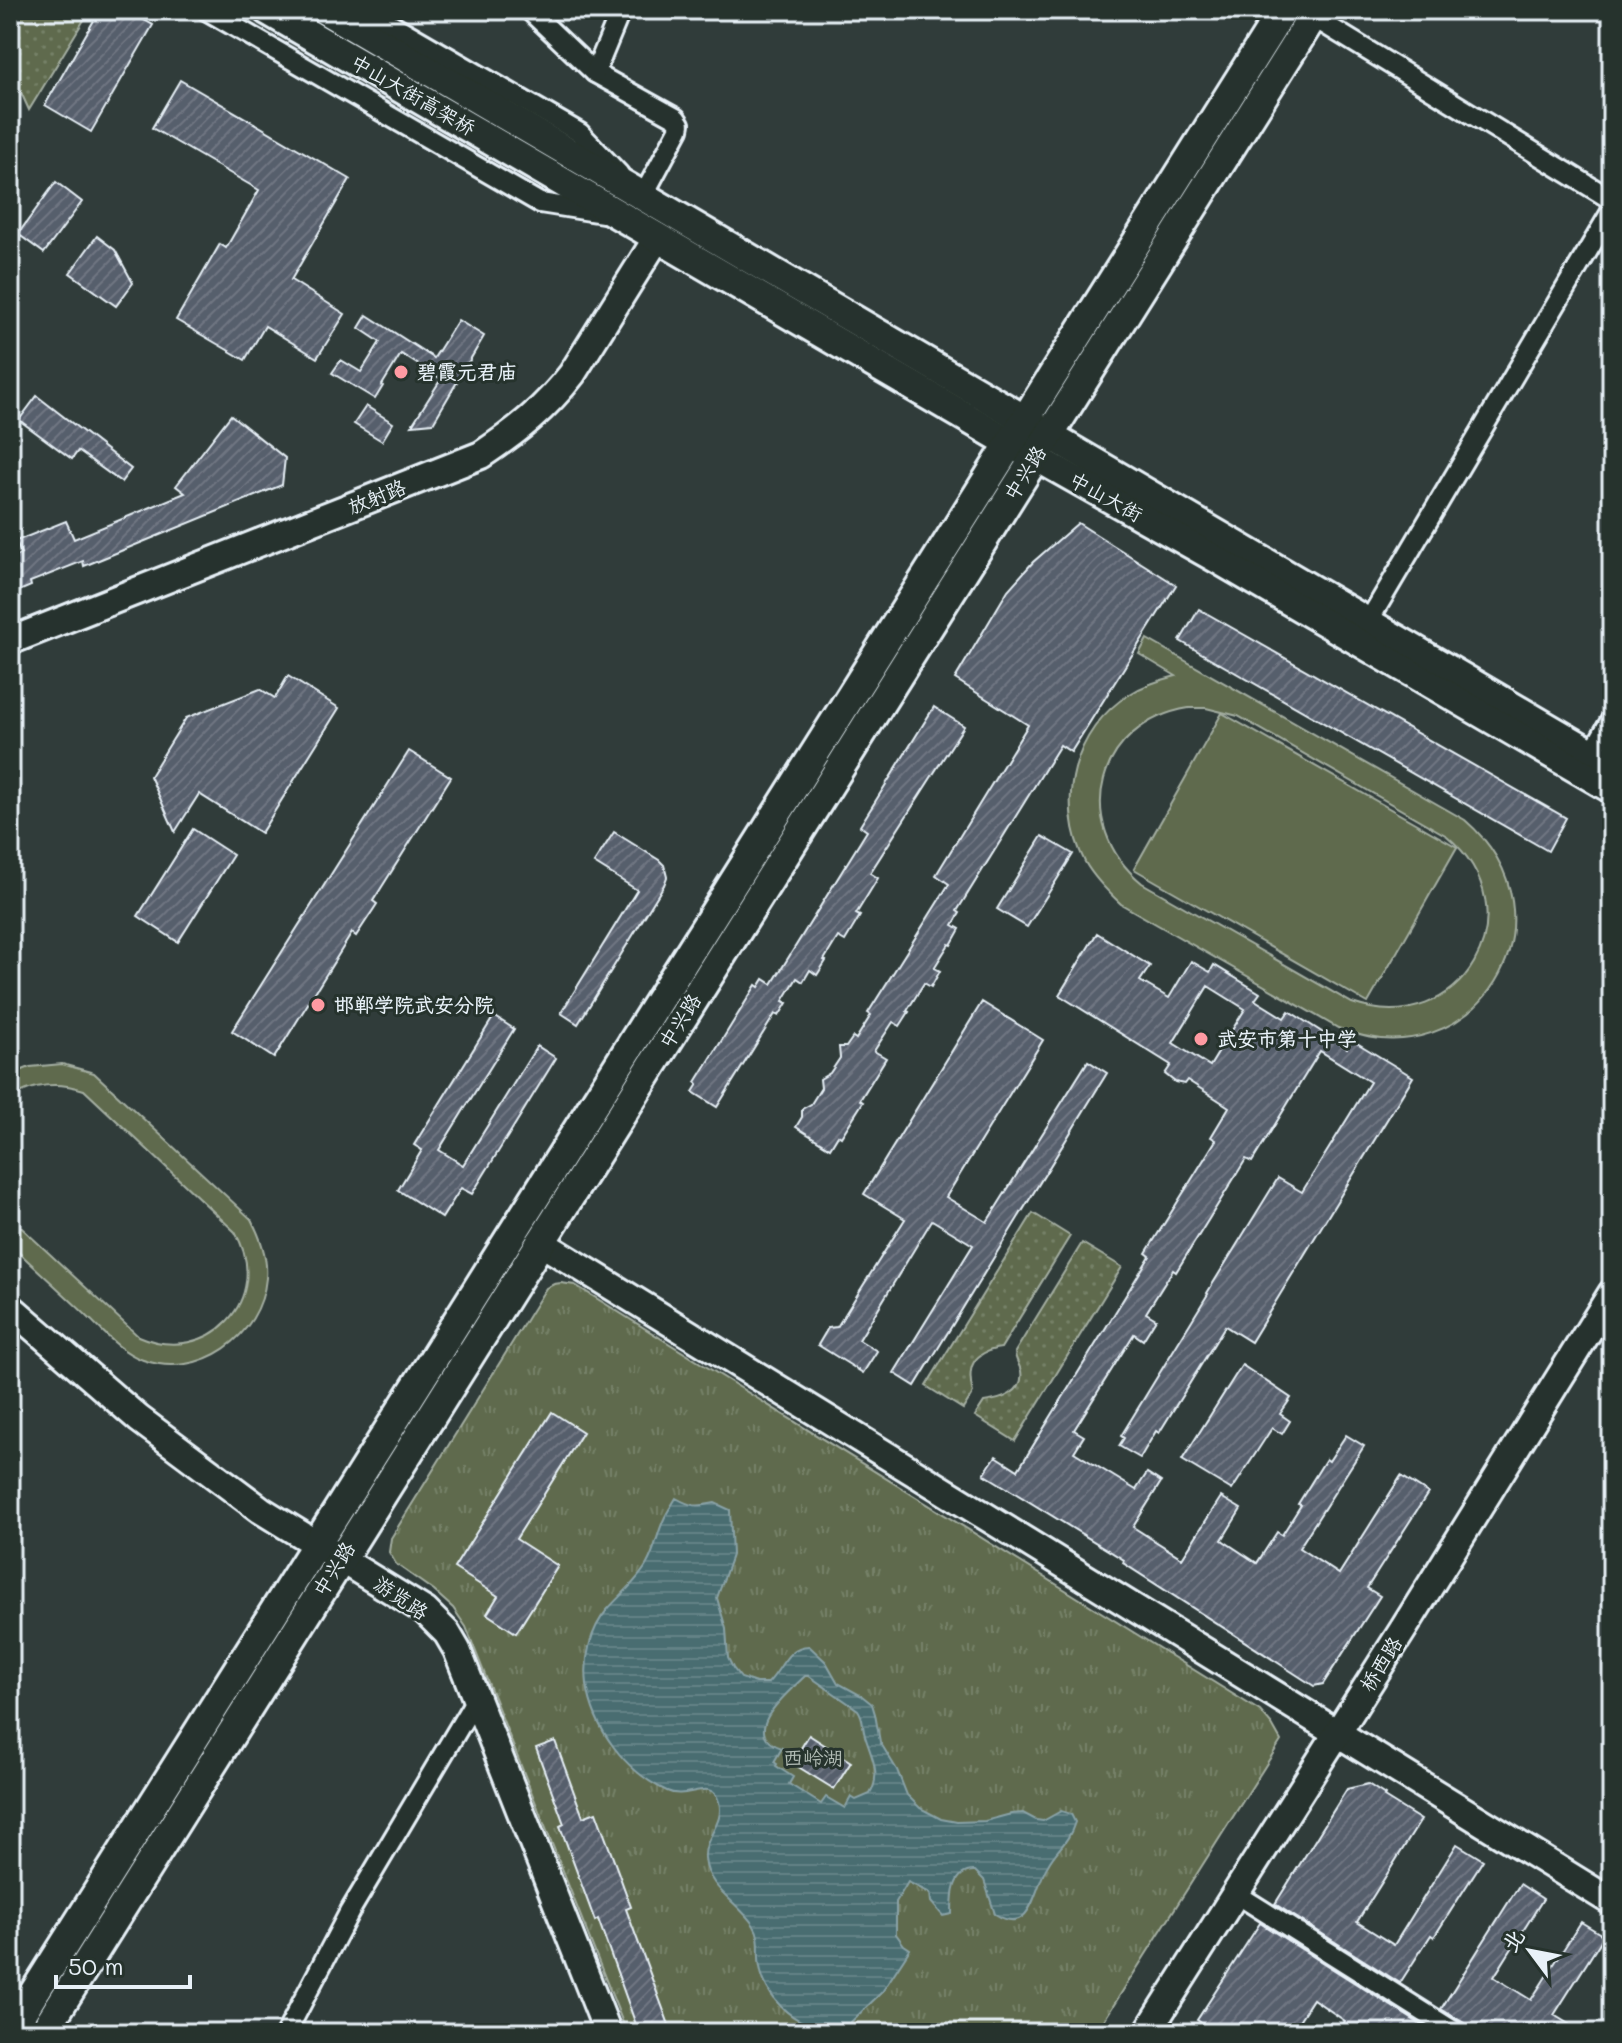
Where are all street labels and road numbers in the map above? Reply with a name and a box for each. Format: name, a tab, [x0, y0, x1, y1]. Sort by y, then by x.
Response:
street label: 中山大街高架桥	[346, 48, 481, 140]
street label: 中兴路	[997, 439, 1052, 505]
street label: 中山大街	[1065, 465, 1148, 527]
street label: 放射路	[344, 472, 410, 519]
street label: 中兴路	[652, 987, 707, 1053]
street label: 中兴路	[306, 1535, 361, 1601]
street label: 游览路	[369, 1570, 435, 1625]
street label: 桥西路	[1353, 1630, 1408, 1696]

